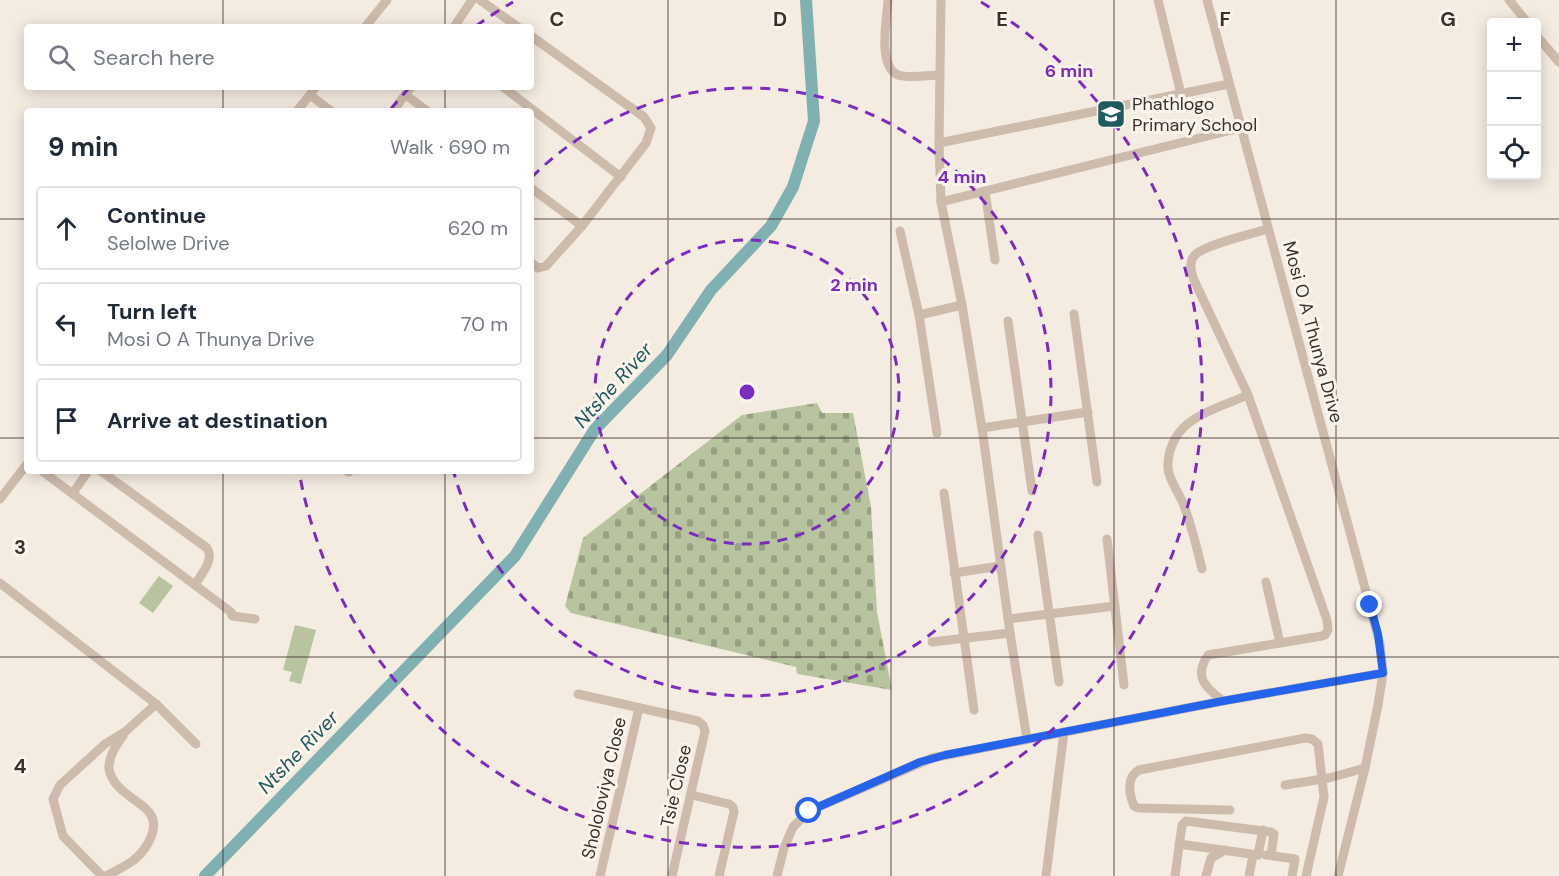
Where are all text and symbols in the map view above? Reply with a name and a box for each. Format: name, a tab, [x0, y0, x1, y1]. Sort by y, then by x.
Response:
text: C	[550, 6, 564, 32]
text: D	[773, 6, 787, 32]
text: E	[996, 6, 1008, 32]
text: F	[1219, 6, 1231, 32]
text: G	[1440, 6, 1456, 32]
map controls	[1487, 18, 1541, 180]
button: +	[1487, 18, 1541, 72]
search box	[24, 24, 534, 90]
icon: search	[45, 41, 78, 74]
text: Search here	[93, 43, 214, 72]
text: 6 min	[1045, 59, 1093, 83]
button: −	[1487, 72, 1541, 126]
place label: Phathlogo Primary School	[1132, 92, 1257, 137]
school or university icon: Phathlogo Primary School	[1095, 98, 1127, 130]
button: locate	[1487, 126, 1541, 180]
text: 9 min	[48, 130, 118, 164]
text: Walk · 690 m	[390, 134, 510, 160]
text: 4 min	[938, 165, 986, 189]
text: Continue	[107, 201, 206, 230]
icon: ahead	[50, 212, 83, 245]
text: 620 m	[448, 215, 508, 241]
text: Selolwe Drive	[107, 230, 230, 256]
street label: Mosi O A Thunya Drive	[1277, 239, 1349, 425]
text: 2 min	[830, 273, 878, 297]
text: Turn left	[107, 297, 197, 326]
icon: left	[50, 308, 83, 341]
text: 70 m	[461, 311, 508, 337]
text: Mosi O A Thunya Drive	[107, 326, 315, 352]
water label: Ntshe River	[568, 336, 659, 433]
centre of rings	[737, 382, 757, 402]
icon: arrive	[50, 404, 83, 437]
text: Arrive at destination	[107, 406, 328, 435]
text: 3	[14, 534, 26, 560]
route end	[1356, 591, 1382, 617]
water label: Ntshe River	[252, 704, 345, 799]
street label: Shololoviya Close	[576, 715, 632, 861]
street label: Tsie Close	[655, 742, 697, 830]
text: 4	[14, 753, 27, 779]
route start	[795, 797, 821, 823]

